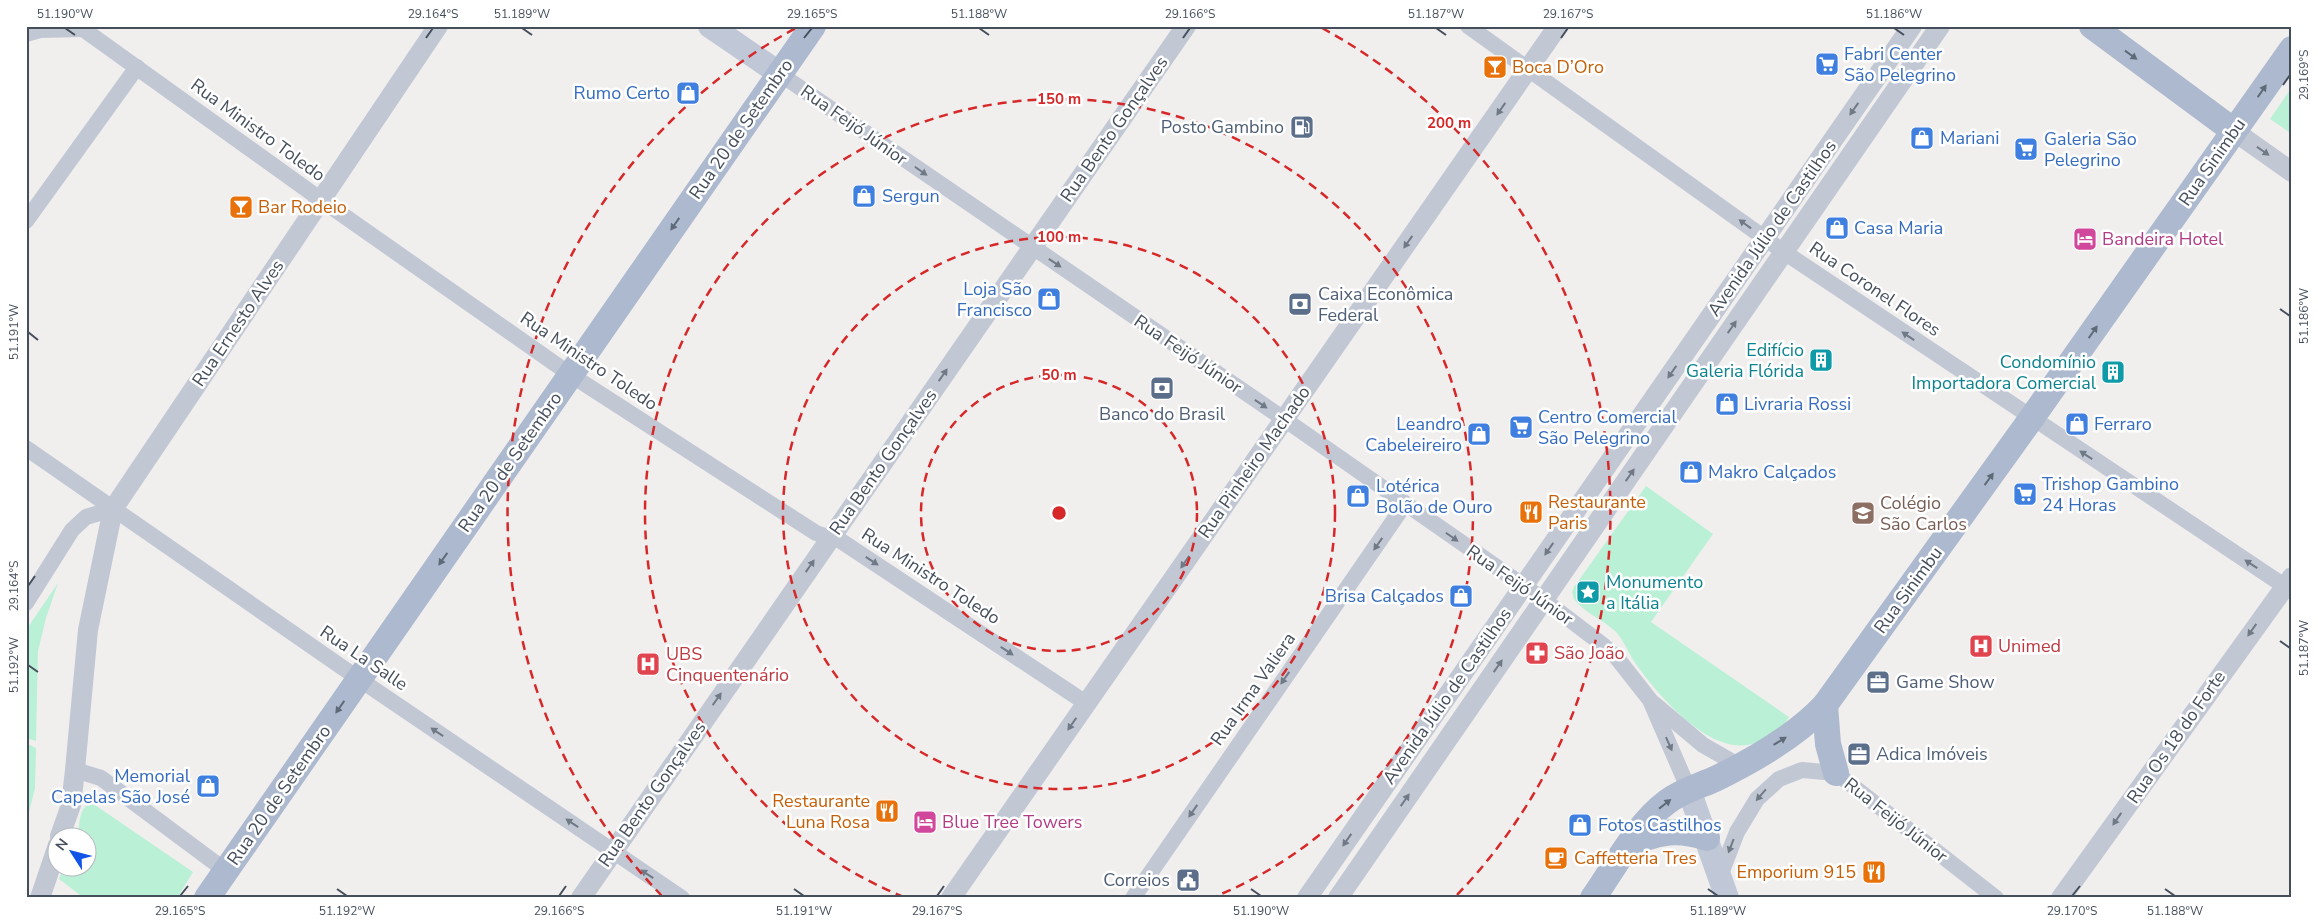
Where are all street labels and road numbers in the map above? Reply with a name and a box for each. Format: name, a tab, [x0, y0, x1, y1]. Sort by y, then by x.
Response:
street label: Rua Bento Gonçalves	[1055, 51, 1173, 207]
street label: Rua 20 de Setembro	[684, 54, 798, 204]
street label: Rua Ministro Toledo	[186, 73, 330, 187]
street label: Rua Feijó Júnior	[796, 79, 913, 171]
street label: Rua Sinimbu	[2173, 113, 2251, 211]
street label: Avenida Júlio de Castilhos	[1702, 135, 1842, 321]
street label: Rua Coronel Flores	[1805, 236, 1945, 342]
street label: Rua Ernesto Alves	[187, 255, 289, 391]
street label: Rua Ministro Toledo	[516, 306, 662, 416]
street label: Rua Feijó Júnior	[1129, 309, 1247, 399]
street label: Rua Pinheiro Machado	[1192, 381, 1316, 543]
street label: Rua Bento Gonçalves	[824, 384, 942, 540]
street label: Rua 20 de Setembro	[453, 387, 567, 537]
street label: Rua Ministro Toledo	[857, 522, 1005, 630]
street label: Rua Feijó Júnior	[1462, 539, 1579, 631]
street label: Rua Sinimbu	[1868, 542, 1948, 638]
street label: Avenida Júlio de Castilhos	[1377, 603, 1517, 789]
street label: Rua La Salle	[315, 620, 413, 696]
street label: Rua Irma Valiera	[1205, 628, 1301, 750]
street label: Rua Os 18 do Forte	[2121, 666, 2231, 808]
street label: Rua Bento Gonçalves	[593, 716, 711, 872]
street label: Rua 20 de Setembro	[222, 720, 336, 870]
street label: Rua Feijó Júnior	[1839, 772, 1953, 868]

